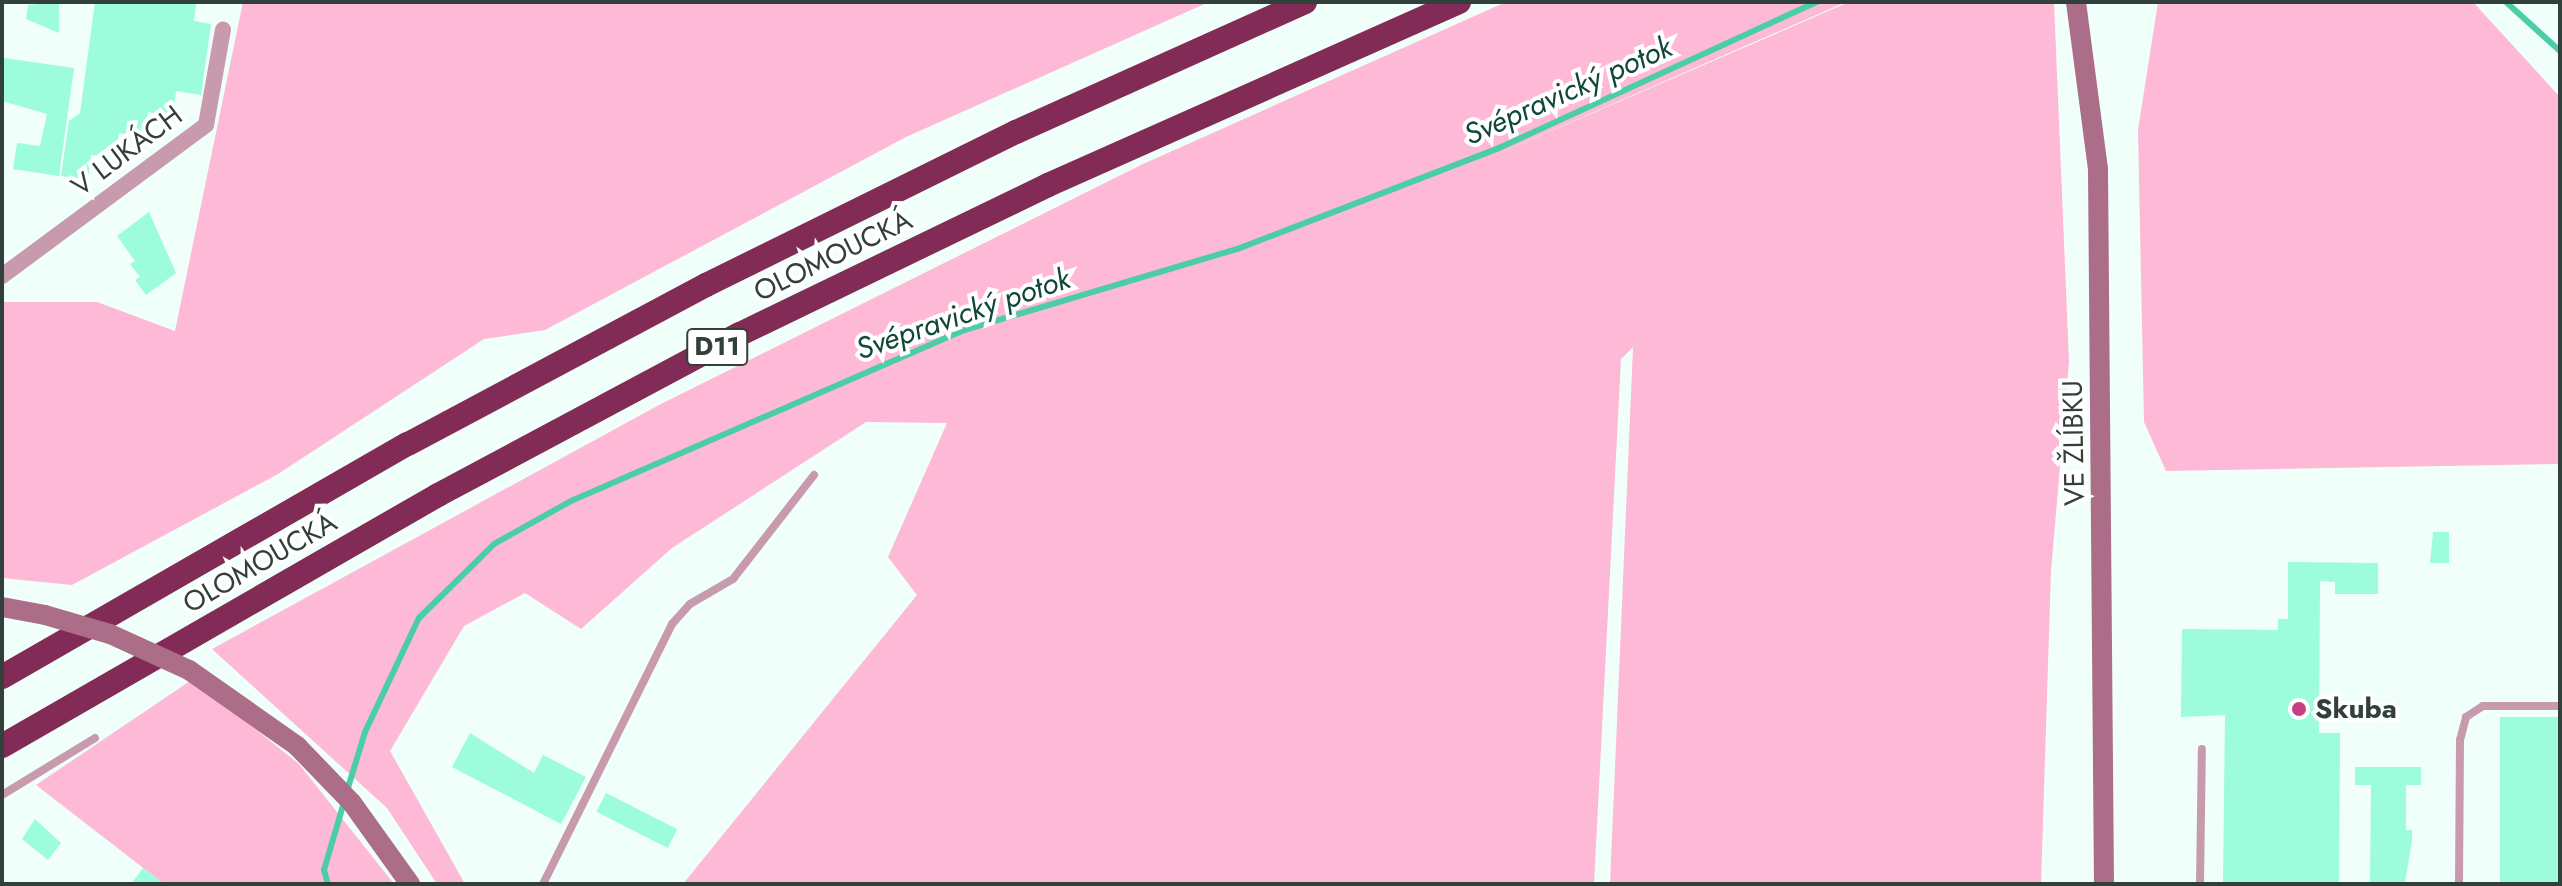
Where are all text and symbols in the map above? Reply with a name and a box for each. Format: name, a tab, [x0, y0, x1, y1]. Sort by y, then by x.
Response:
water label: Svépravický potok	[1458, 29, 1678, 153]
street label: V LUKÁCH	[65, 99, 189, 203]
street label: OLOMOUCKÁ	[748, 203, 918, 309]
water label: Svépravický potok	[851, 261, 1075, 367]
road number: D11	[685, 325, 749, 369]
street label: VE ŽLÍBKU	[2056, 380, 2092, 506]
street label: OLOMOUCKÁ	[177, 505, 343, 621]
place label: Skuba	[2315, 692, 2397, 726]
marker: Skuba	[2290, 700, 2308, 718]

